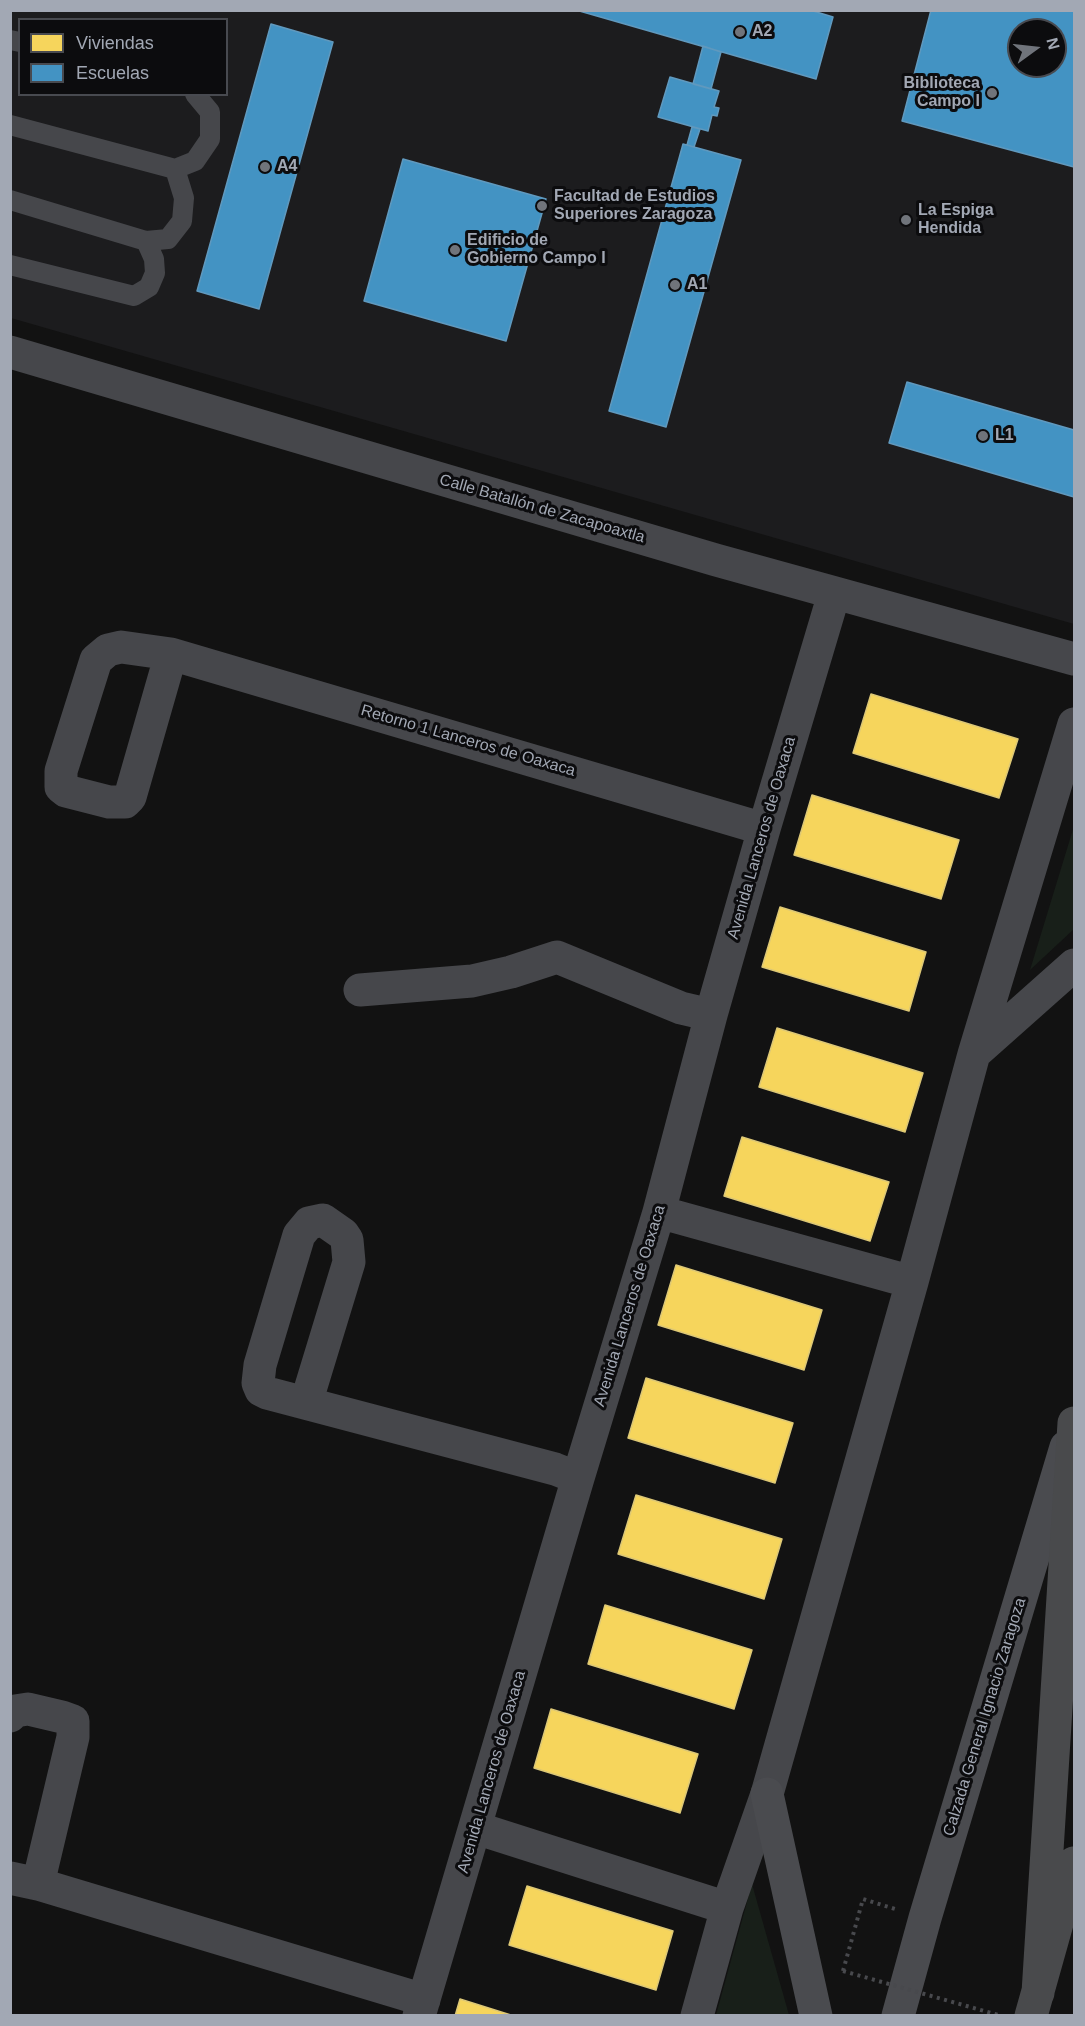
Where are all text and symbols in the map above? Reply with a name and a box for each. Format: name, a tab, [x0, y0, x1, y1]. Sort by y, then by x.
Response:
legend	[18, 18, 228, 96]
north arrow	[1007, 18, 1067, 78]
place label: A2	[752, 22, 772, 42]
marker: A2	[733, 25, 747, 39]
text: Viviendas	[76, 33, 154, 53]
text: N	[1043, 36, 1063, 52]
text: Escuelas	[76, 63, 149, 83]
place label: Biblioteca Campo I	[904, 74, 980, 112]
marker: Biblioteca Campo I	[985, 86, 999, 100]
place label: A4	[277, 157, 297, 177]
marker: A4	[258, 160, 272, 174]
place label: Facultad de Estudios Superiores Zaragoza	[554, 187, 715, 225]
marker: Facultad de Estudios Superiores Zaragoza	[535, 199, 549, 213]
place label: La Espiga Hendida	[918, 201, 994, 239]
marker: La Espiga Hendida	[899, 213, 913, 227]
place label: Edificio de Gobierno Campo I	[467, 231, 606, 269]
marker: Edificio de Gobierno Campo I	[448, 243, 462, 257]
place label: A1	[687, 275, 707, 295]
marker: A1	[668, 278, 682, 292]
place label: L1	[995, 426, 1014, 446]
marker: L1	[976, 429, 990, 443]
street label: Calle Batallón de Zacapoaxtla	[437, 470, 647, 548]
street label: Retorno 1 Lanceros de Oaxaca	[358, 701, 578, 781]
street label: Avenida Lanceros de Oaxaca	[724, 735, 800, 941]
street label: Avenida Lanceros de Oaxaca	[590, 1203, 670, 1409]
street label: Calzada General Ignacio Zaragoza	[940, 1596, 1030, 1838]
street label: Avenida Lanceros de Oaxaca	[454, 1669, 530, 1875]

